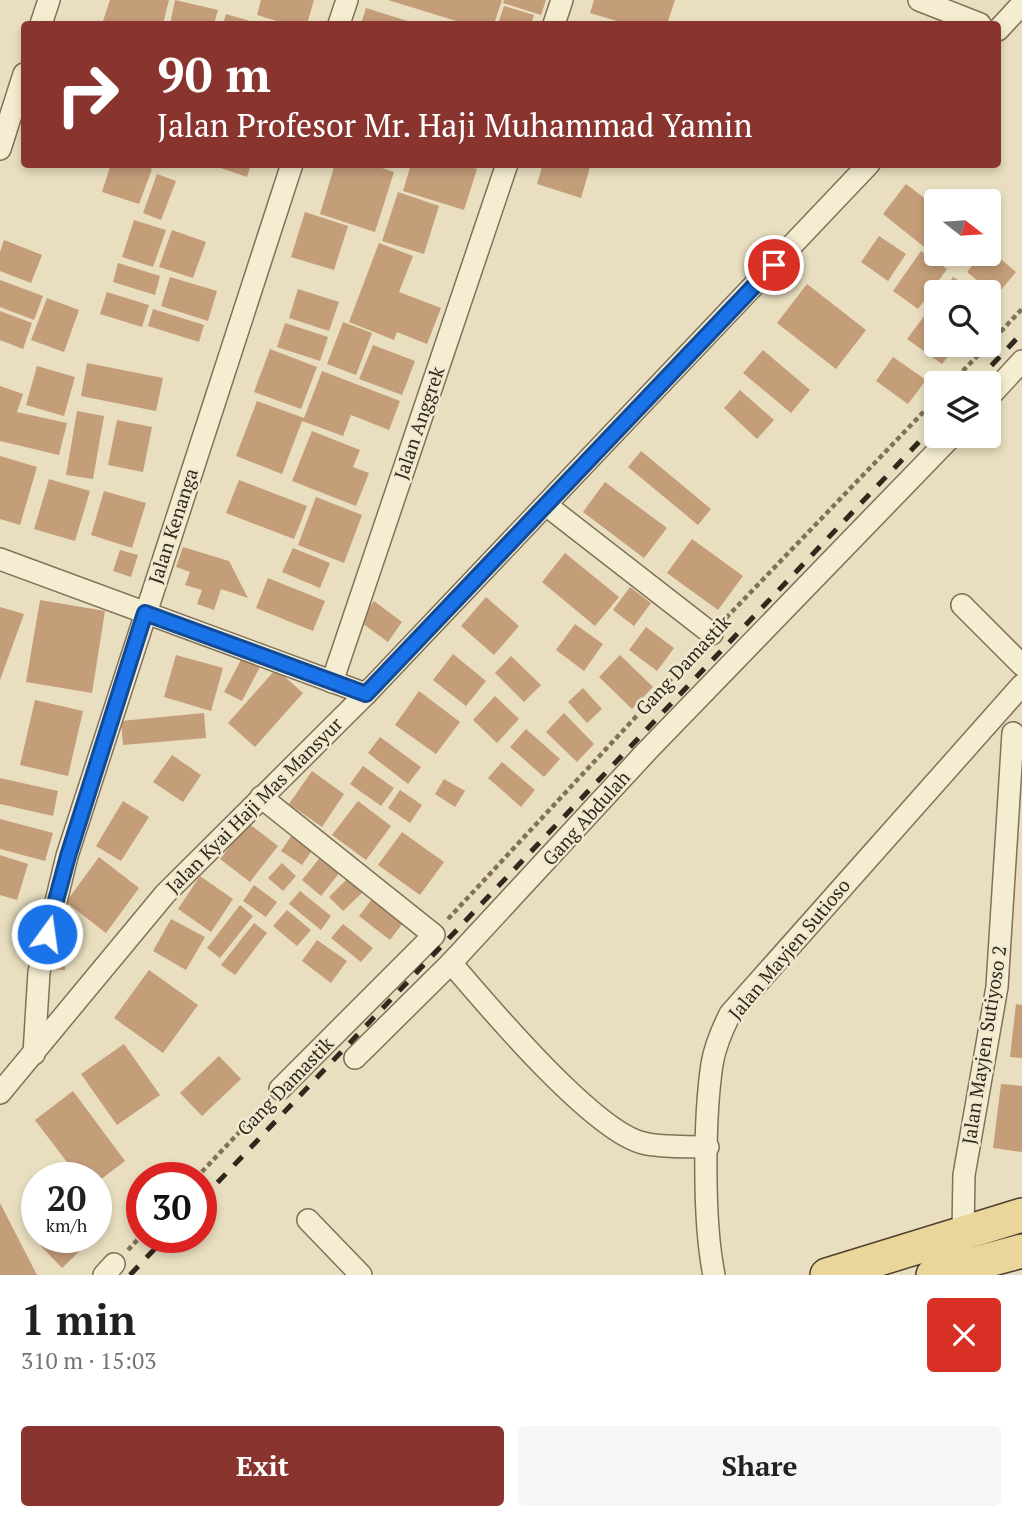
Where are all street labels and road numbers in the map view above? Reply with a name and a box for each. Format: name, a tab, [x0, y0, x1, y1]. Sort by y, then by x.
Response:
street label: Jalan Anggrek	[388, 363, 450, 483]
street label: Jalan Kenanga	[142, 465, 203, 587]
street label: Gang Damastik	[630, 609, 736, 720]
street label: Jalan Kyai Haji Mas Mansyur	[160, 711, 348, 898]
street label: Gang Abdulah	[536, 765, 635, 870]
street label: Jalan Mayjen Sutioso	[722, 873, 855, 1025]
street label: Jalan Mayjen Sutiyoso 2	[955, 944, 1012, 1146]
street label: Gang Damastik	[231, 1031, 338, 1141]

